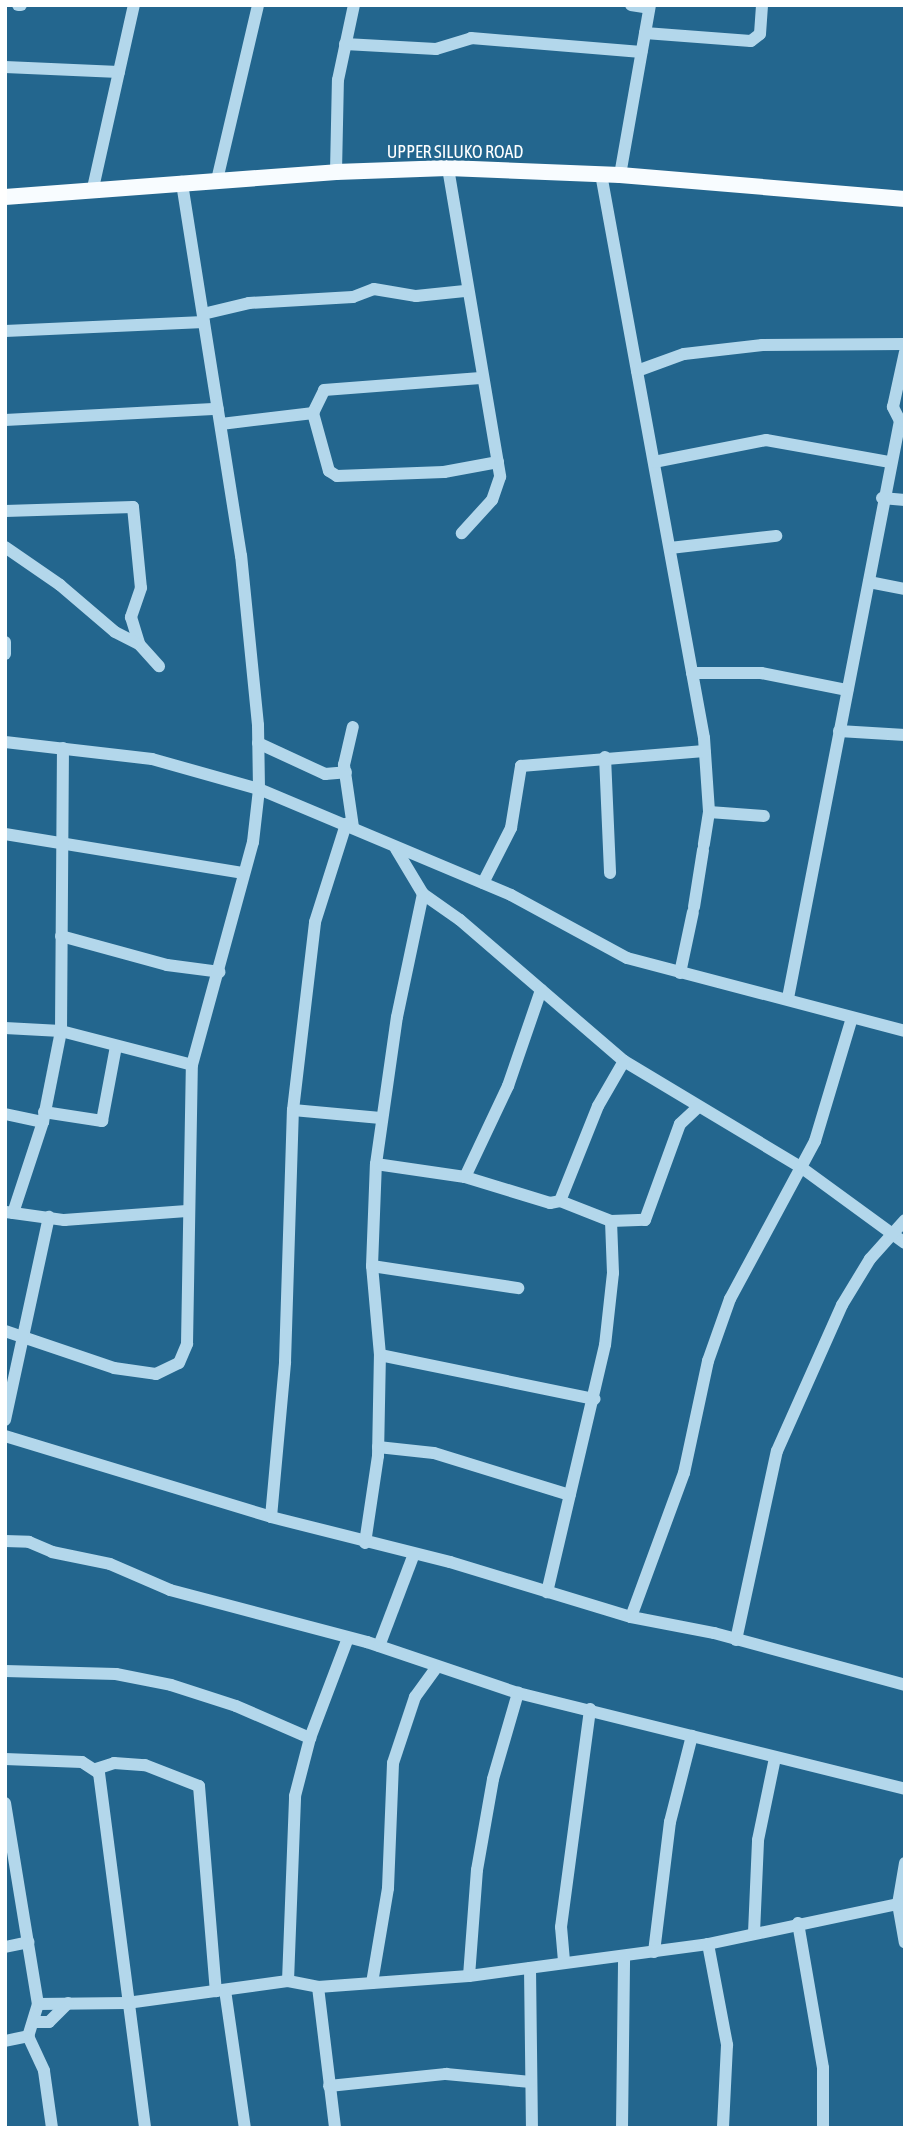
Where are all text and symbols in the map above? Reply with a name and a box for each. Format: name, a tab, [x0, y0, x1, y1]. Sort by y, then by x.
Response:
street label: UPPER SILUKO ROAD	[387, 141, 523, 163]

